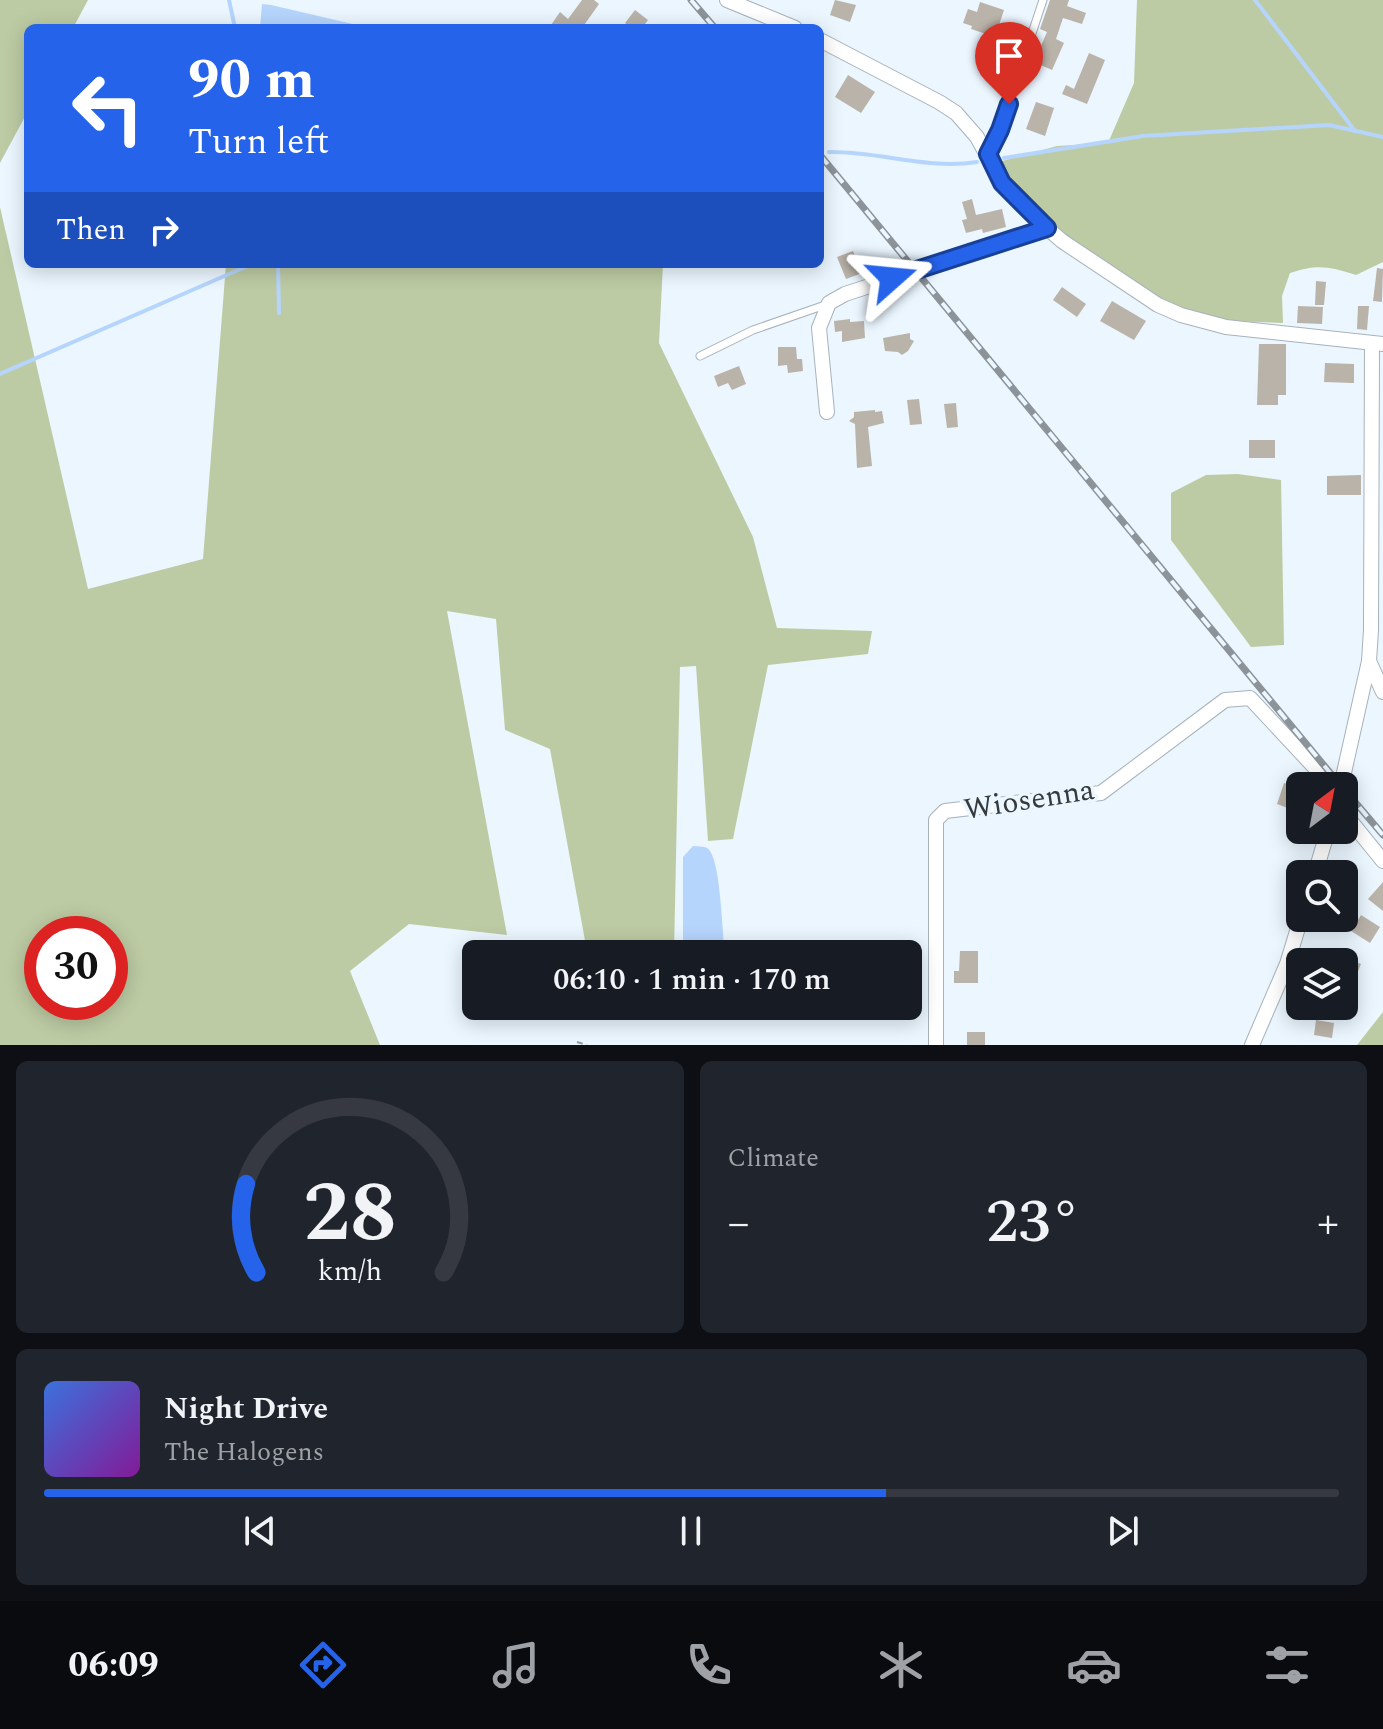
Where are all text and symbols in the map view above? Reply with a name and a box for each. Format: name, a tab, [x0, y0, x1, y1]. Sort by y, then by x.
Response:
pin	[975, 22, 1043, 104]
icon: arrive	[987, 34, 1031, 78]
text: 90 m	[188, 38, 315, 123]
icon: left	[56, 56, 160, 160]
text: Turn left	[188, 115, 329, 170]
text: Then	[56, 207, 126, 253]
icon: right	[142, 208, 186, 252]
position arrow	[850, 236, 934, 320]
street label: Wiosenna	[961, 767, 1098, 833]
north arrow	[1286, 772, 1358, 844]
map controls	[1286, 772, 1358, 1020]
button: search	[1286, 860, 1358, 932]
speed limit sign: 30	[24, 916, 128, 1020]
button: layers	[1286, 948, 1358, 1020]
text: 06:10 · 1 min · 170 m	[553, 957, 831, 1003]
text: Climate	[728, 1138, 819, 1178]
text: 28	[303, 1151, 396, 1278]
text: 23°	[986, 1177, 1080, 1269]
text: −	[728, 1190, 750, 1257]
text: +	[1317, 1190, 1339, 1257]
text: km/h	[318, 1250, 382, 1293]
text: Night Drive	[164, 1386, 328, 1432]
text: The Halogens	[164, 1432, 324, 1472]
icon: previous	[238, 1509, 282, 1553]
icon: pause	[669, 1509, 713, 1553]
icon: next	[1101, 1509, 1145, 1553]
icon: directions	[295, 1637, 351, 1693]
icon: music	[488, 1637, 544, 1693]
icon: phone	[681, 1637, 737, 1693]
icon: climate	[873, 1637, 929, 1693]
icon: car	[1066, 1637, 1122, 1693]
icon: filters	[1259, 1637, 1315, 1693]
text: 06:09	[68, 1638, 159, 1693]

